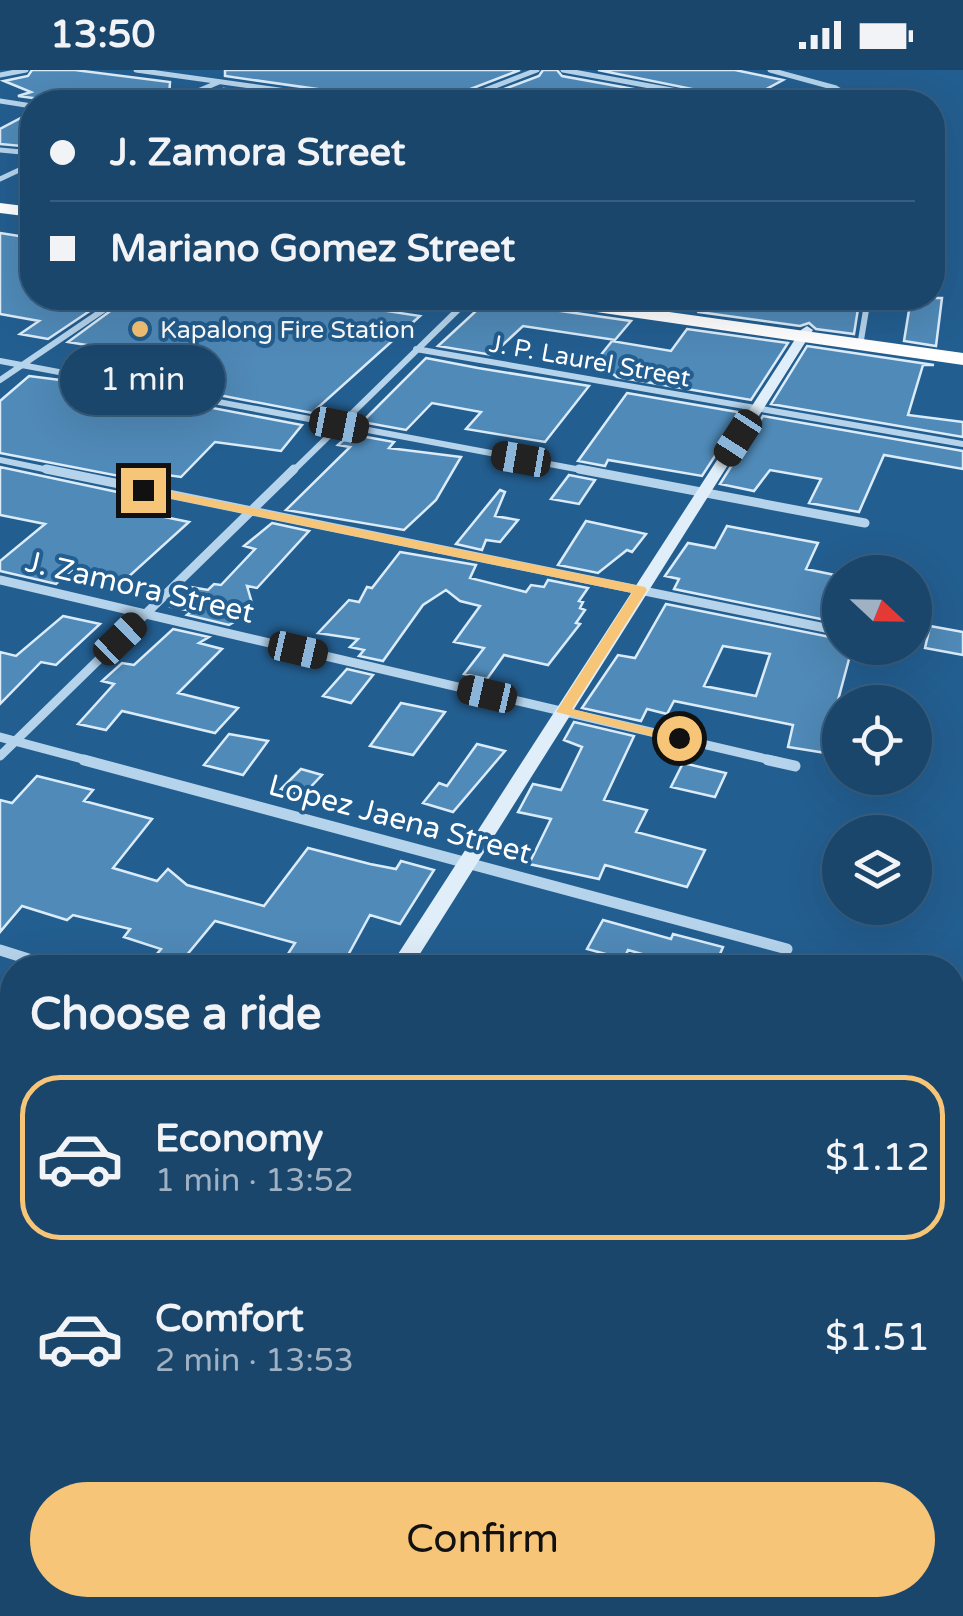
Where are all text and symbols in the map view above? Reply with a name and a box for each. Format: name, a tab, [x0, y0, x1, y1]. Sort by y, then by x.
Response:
text: 13:50	[50, 12, 155, 58]
text: J. Zamora Street	[110, 130, 405, 176]
text: Mariano Gomez Street	[110, 226, 515, 272]
place label: Kapalong Fire Station	[160, 315, 415, 345]
marker: Kapalong Fire Station	[129, 318, 151, 340]
street label: J. P. Laurel Street	[487, 329, 693, 394]
callout: 1 min	[61, 345, 226, 415]
text: 1 min	[100, 361, 185, 399]
car	[307, 405, 371, 445]
car	[709, 405, 767, 471]
car	[489, 439, 553, 479]
route end	[121, 468, 166, 513]
street label: J. Zamora Street	[22, 543, 258, 632]
north arrow	[822, 555, 932, 665]
map controls	[822, 555, 932, 925]
car	[88, 607, 152, 671]
car	[265, 629, 331, 671]
car	[454, 673, 520, 715]
button: locate	[822, 685, 932, 795]
route start	[657, 716, 702, 761]
street label: Lopez Jaena Street	[264, 767, 535, 872]
button: layers	[822, 815, 932, 925]
text: Choose a ride	[30, 988, 321, 1042]
icon: car	[35, 1113, 125, 1203]
text: Economy	[155, 1116, 323, 1162]
text: $1.12	[825, 1135, 930, 1181]
text: 1 min · 13:52	[155, 1162, 354, 1200]
icon: car	[35, 1293, 125, 1383]
text: Comfort	[155, 1296, 304, 1342]
text: $1.51	[825, 1315, 930, 1361]
text: 2 min · 13:53	[155, 1342, 354, 1380]
button: Confirm	[30, 1482, 935, 1597]

